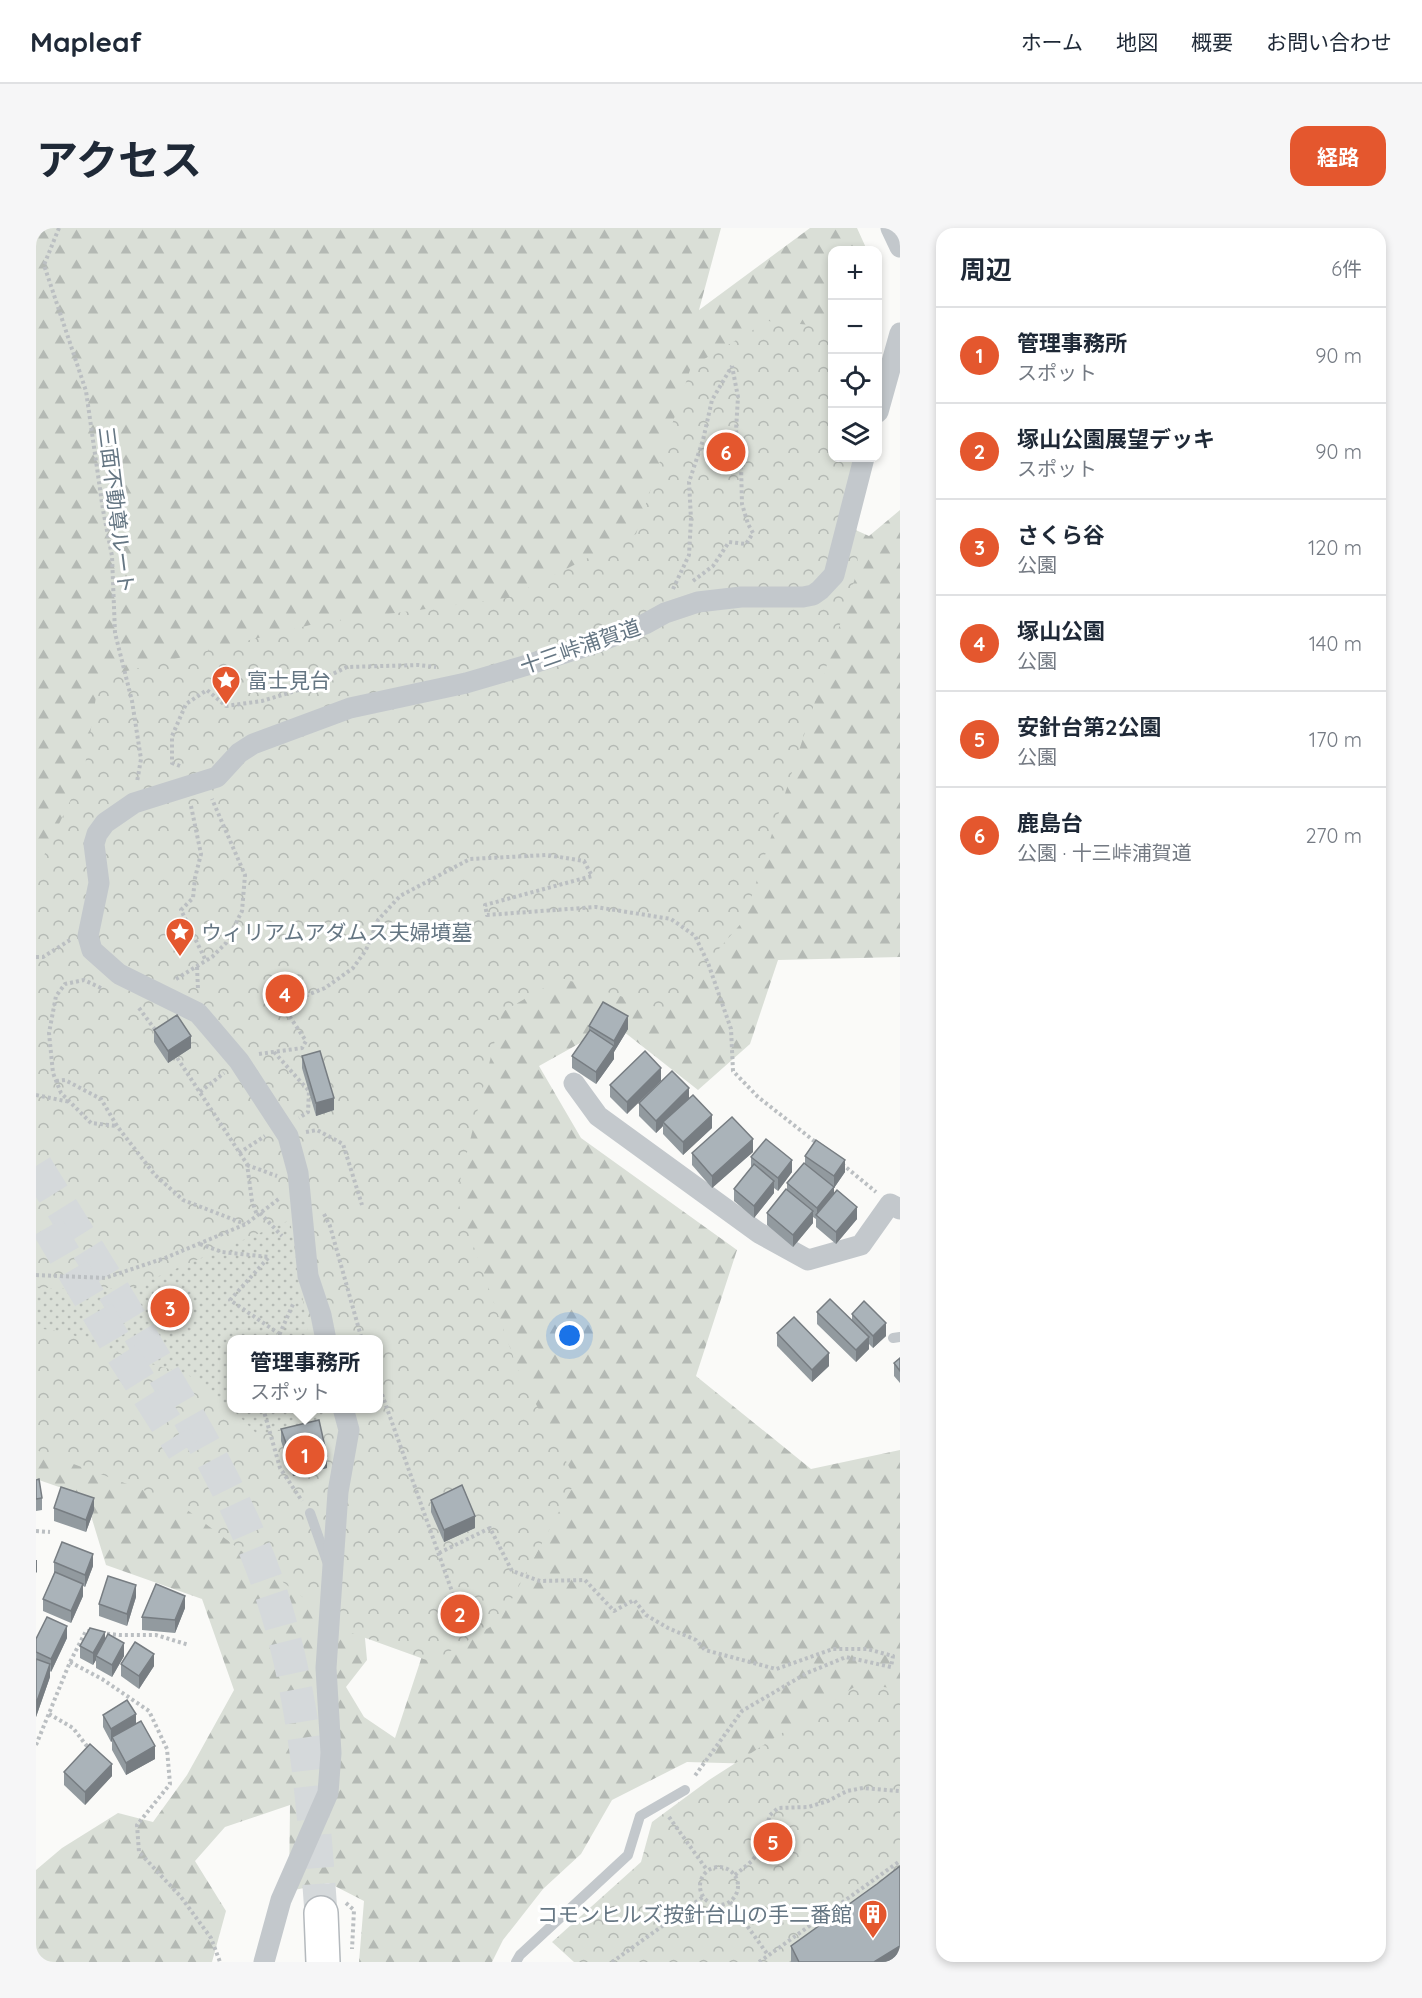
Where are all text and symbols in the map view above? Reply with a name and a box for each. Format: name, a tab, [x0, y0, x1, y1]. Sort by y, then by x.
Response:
text: Mapleaf	[30, 24, 142, 59]
text: ホーム	[1021, 29, 1083, 55]
text: 地図	[1116, 29, 1158, 55]
text: 概要	[1191, 29, 1233, 55]
text: お問い合わせ	[1266, 29, 1392, 55]
button: 経路	[1290, 126, 1386, 186]
text: アクセス	[36, 133, 202, 186]
map controls	[828, 246, 882, 462]
button: +	[828, 246, 882, 300]
text: 周辺	[960, 253, 1012, 286]
text: 6件	[1331, 256, 1362, 281]
button: −	[828, 300, 882, 354]
text: 管理事務所	[1017, 329, 1127, 357]
text: 1	[976, 343, 983, 368]
text: 90 m	[1315, 343, 1362, 368]
button: locate	[828, 354, 882, 408]
text: スポット	[1017, 360, 1097, 385]
button: layers	[828, 408, 882, 462]
street label: 三面不動尊ルート	[94, 425, 140, 595]
text: 塚山公園展望デッキ	[1017, 425, 1215, 453]
pin: 6	[706, 430, 746, 474]
text: 2	[974, 439, 985, 464]
text: 90 m	[1315, 439, 1362, 464]
text: スポット	[1017, 456, 1097, 481]
text: さくら谷	[1017, 521, 1105, 549]
text: 3	[974, 535, 985, 560]
text: 120 m	[1308, 535, 1362, 560]
text: 公園	[1017, 552, 1057, 577]
street label: 十三峠浦賀道	[516, 613, 644, 679]
text: 塚山公園	[1017, 617, 1105, 645]
text: 4	[974, 631, 985, 656]
text: 140 m	[1309, 631, 1362, 656]
text: 公園	[1017, 648, 1057, 673]
place icon: 富士見台	[210, 664, 242, 706]
place label: 富士見台	[247, 667, 331, 693]
text: 安針台第2公園	[1017, 713, 1162, 741]
text: 5	[974, 727, 985, 752]
text: 170 m	[1309, 727, 1362, 752]
text: 公園	[1017, 744, 1057, 769]
text: 鹿島台	[1017, 809, 1083, 837]
text: 6	[974, 823, 985, 848]
text: 270 m	[1305, 823, 1362, 848]
text: 公園 · 十三峠浦賀道	[1017, 840, 1192, 865]
place icon: ウィリアムアダムス夫婦墳墓	[164, 916, 196, 958]
place label: ウィリアムアダムス夫婦墳墓	[201, 919, 473, 945]
pin: 4	[266, 972, 304, 1017]
pin: 3	[150, 1286, 190, 1330]
your location	[555, 1321, 584, 1350]
popup	[227, 1335, 383, 1413]
text: 管理事務所	[250, 1348, 360, 1376]
text: スポット	[250, 1379, 330, 1404]
pin: 1	[286, 1432, 324, 1478]
pin: 2	[440, 1592, 480, 1636]
pin: 5	[754, 1820, 792, 1864]
building icon: コモンヒルズ按針台山の手二番館	[857, 1898, 889, 1940]
place label: コモンヒルズ按針台山の手二番館	[537, 1901, 852, 1927]

